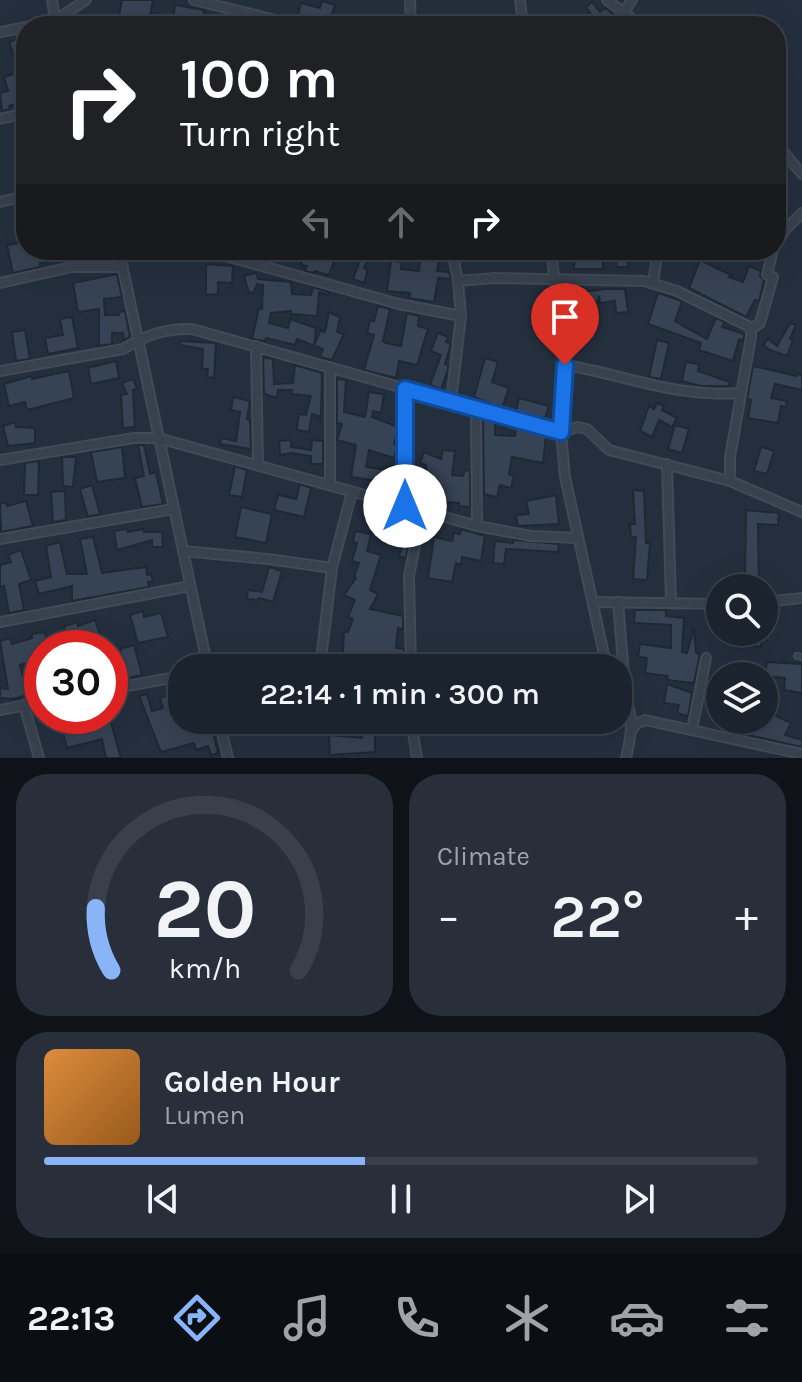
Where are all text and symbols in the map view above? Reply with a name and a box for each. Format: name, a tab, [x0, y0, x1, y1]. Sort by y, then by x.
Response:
text: 100 m	[180, 46, 338, 111]
icon: right	[48, 48, 152, 152]
text: Turn right	[180, 113, 340, 155]
icon: left	[295, 200, 339, 244]
icon: ahead	[379, 200, 423, 244]
icon: right	[463, 200, 507, 244]
pin	[531, 283, 599, 365]
icon: arrive	[543, 295, 587, 339]
position arrow	[363, 464, 447, 548]
map controls	[706, 574, 778, 734]
button: search	[706, 574, 778, 646]
speed limit sign: 30	[24, 630, 128, 734]
button: layers	[706, 662, 778, 734]
text: 22:14 · 1 min · 300 m	[260, 676, 540, 712]
text: Climate	[437, 841, 530, 872]
text: 20	[153, 861, 256, 958]
text: 22°	[550, 882, 645, 952]
text: −	[437, 891, 460, 942]
text: +	[735, 891, 758, 942]
text: km/h	[168, 952, 241, 985]
text: Golden Hour	[164, 1064, 340, 1100]
text: Lumen	[164, 1100, 245, 1131]
icon: previous	[141, 1177, 185, 1221]
icon: pause	[379, 1177, 423, 1221]
icon: next	[617, 1177, 661, 1221]
icon: directions	[169, 1290, 225, 1346]
icon: music	[279, 1290, 335, 1346]
icon: phone	[389, 1290, 445, 1346]
icon: climate	[499, 1290, 555, 1346]
icon: car	[609, 1290, 665, 1346]
icon: filters	[719, 1290, 775, 1346]
text: 22:13	[27, 1297, 115, 1339]

